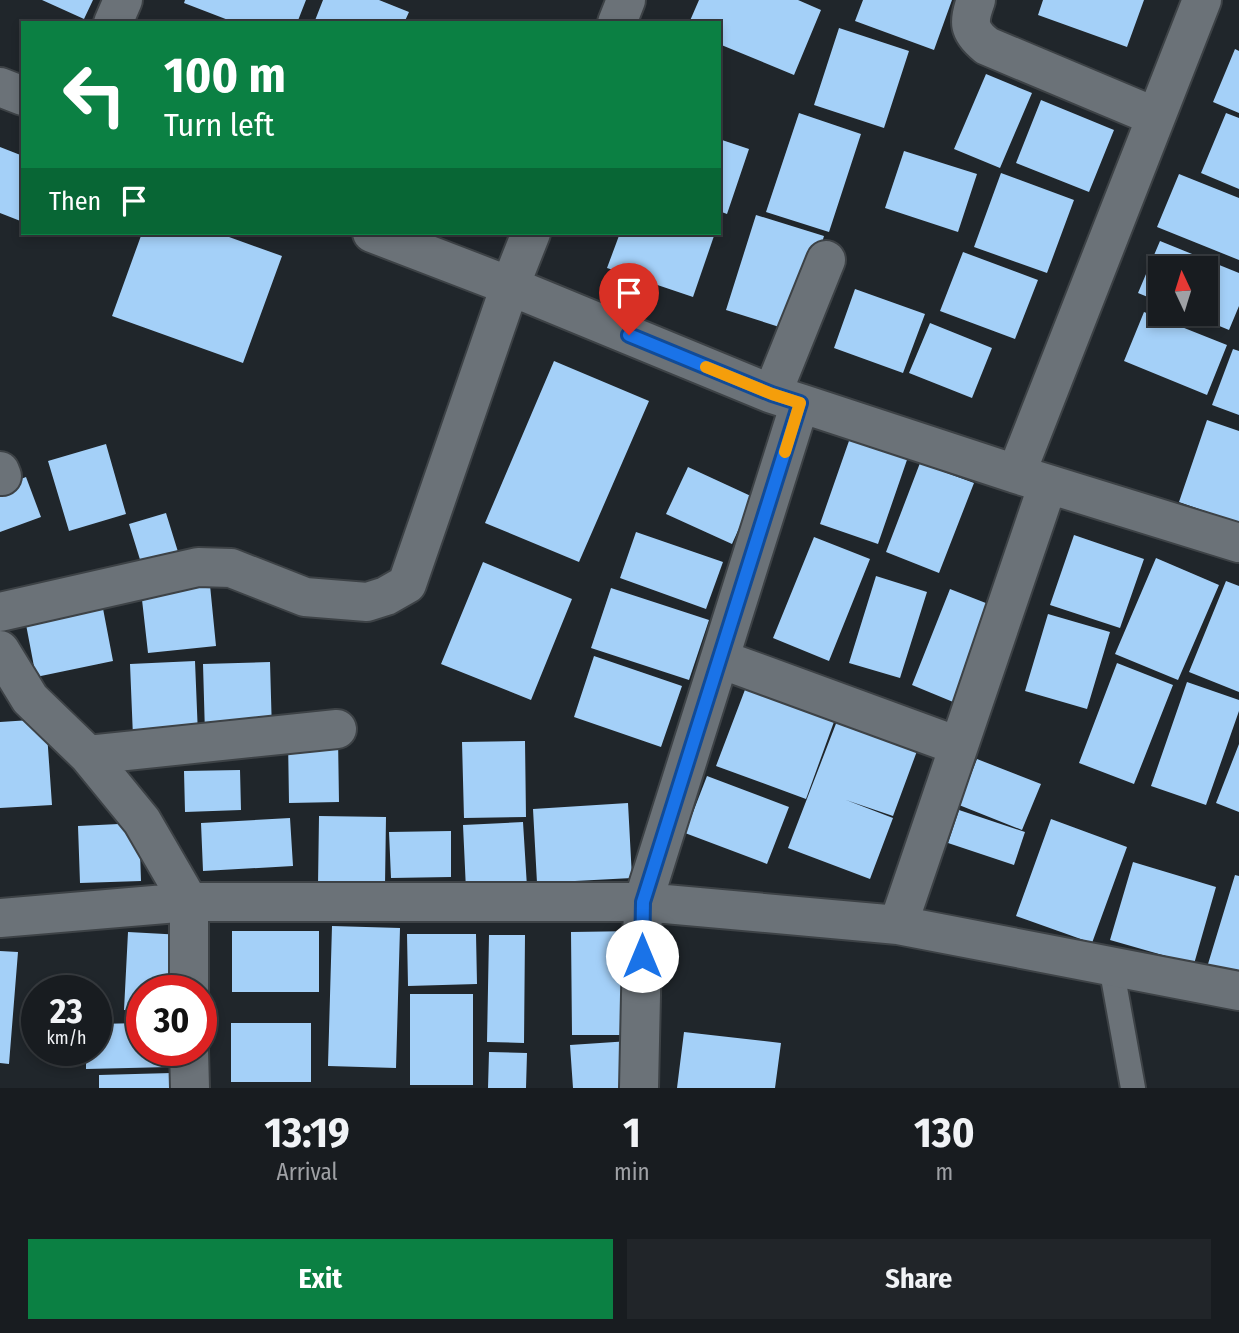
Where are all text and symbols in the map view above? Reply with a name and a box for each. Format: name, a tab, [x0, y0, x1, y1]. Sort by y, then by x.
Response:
text: 100 m	[164, 46, 286, 105]
icon: left	[49, 49, 140, 140]
text: Turn left	[164, 106, 274, 144]
icon: arrive	[115, 182, 153, 220]
text: Then	[49, 186, 101, 217]
north arrow	[1148, 256, 1218, 326]
map controls	[1148, 256, 1218, 326]
pin	[599, 263, 659, 335]
icon: arrive	[610, 274, 648, 312]
position arrow	[605, 919, 679, 993]
speed limit sign: 30	[126, 975, 217, 1066]
text: 23	[50, 990, 83, 1032]
text: km/h	[46, 1027, 87, 1049]
text: 13:19	[264, 1108, 350, 1158]
text: 1	[623, 1108, 641, 1158]
text: 130	[914, 1108, 975, 1158]
text: Arrival	[277, 1158, 338, 1186]
text: min	[614, 1158, 650, 1186]
text: m	[935, 1158, 953, 1186]
button: Exit	[28, 1239, 613, 1319]
button: Share	[627, 1239, 1211, 1319]

